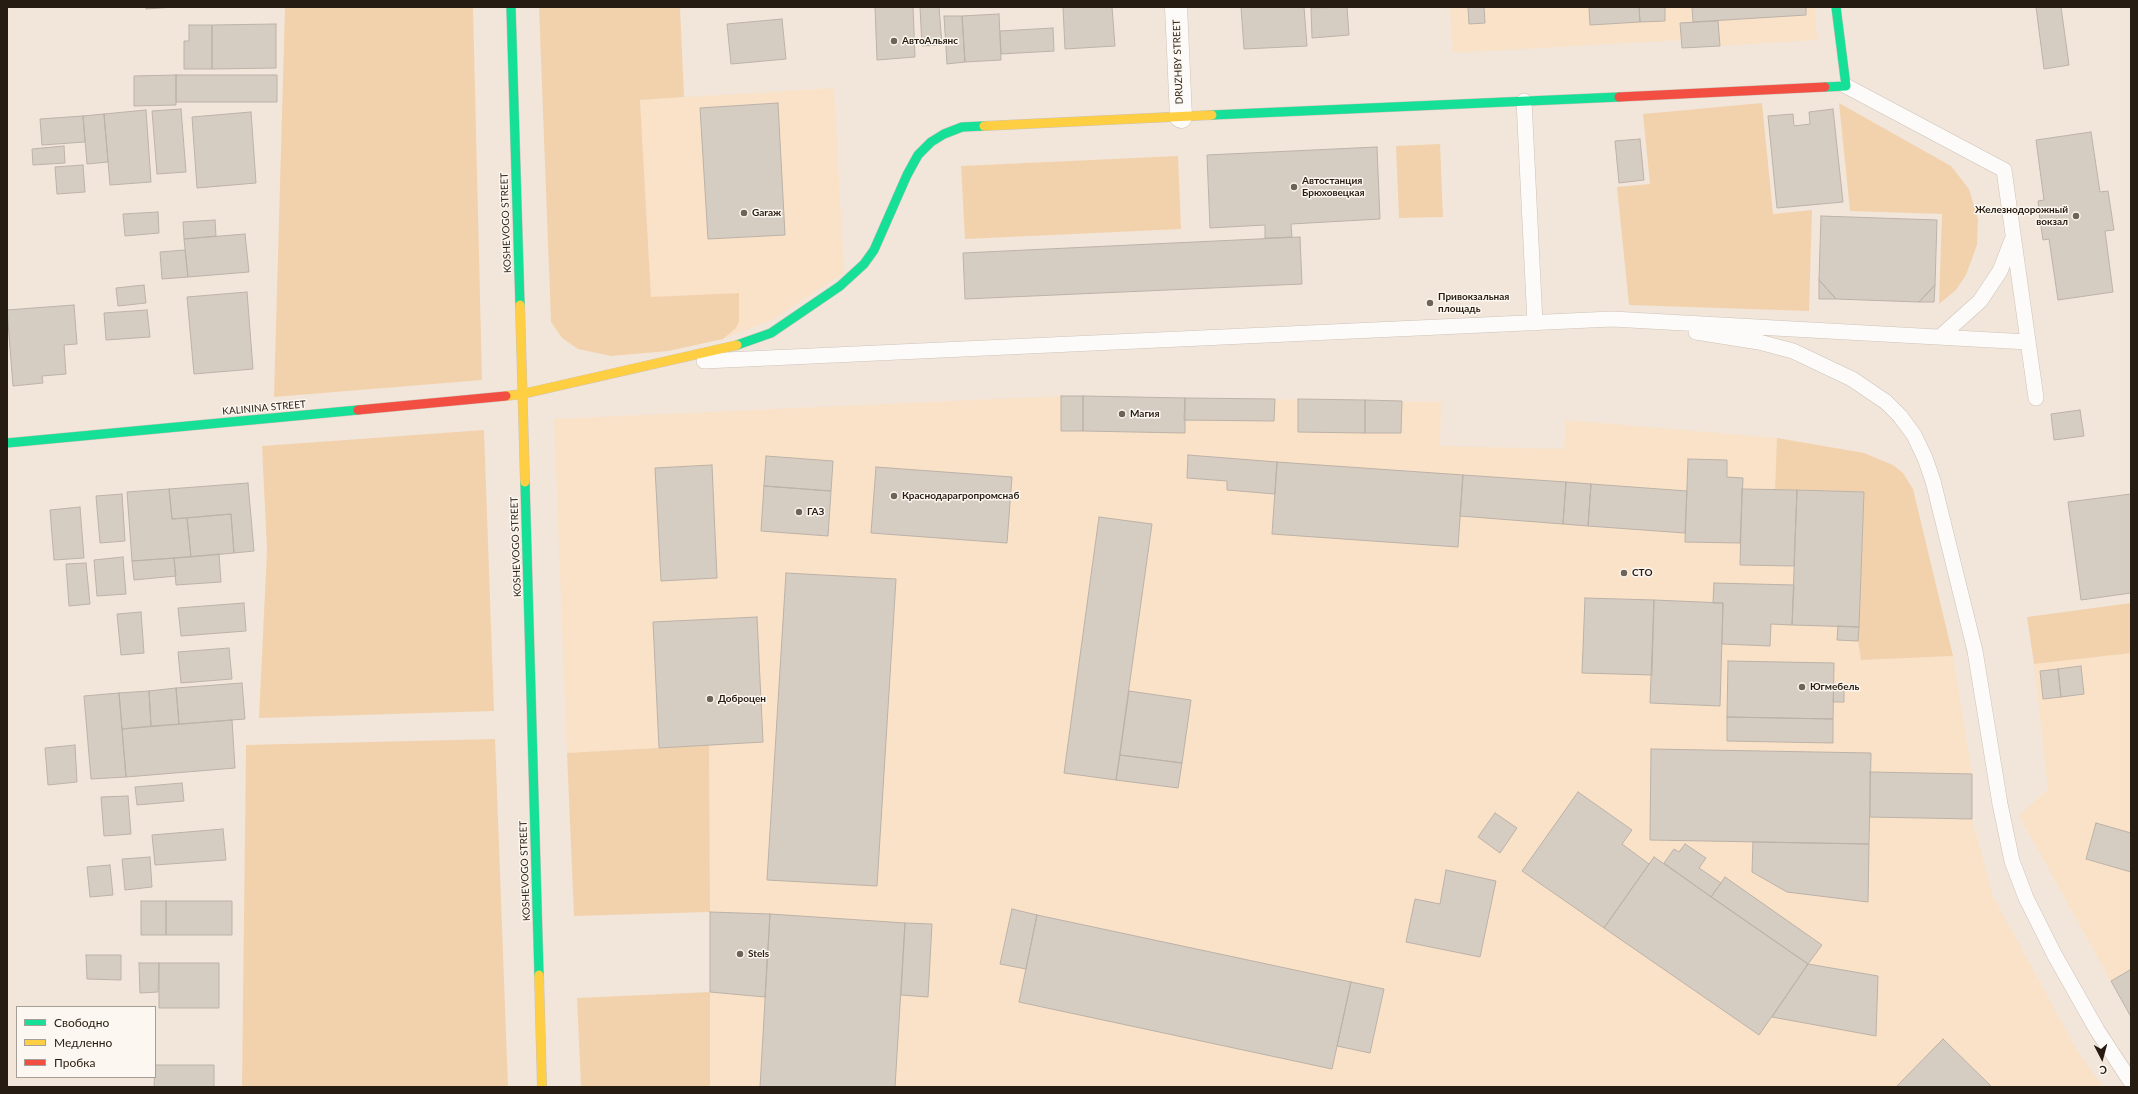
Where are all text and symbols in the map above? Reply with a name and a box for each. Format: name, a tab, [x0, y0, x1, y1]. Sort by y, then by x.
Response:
street label: DRUZHBY STREET	[1171, 19, 1185, 105]
place label: АвтоАльянс	[902, 35, 958, 47]
marker: АвтоАльянс	[889, 36, 899, 46]
street label: KOSHEVOGO STREET	[498, 173, 514, 273]
place label: Автостанция Брюховецкая	[1302, 175, 1365, 198]
marker: Автостанция Брюховецкая	[1289, 182, 1299, 192]
place label: Железнодорожный вокзал	[1975, 204, 2068, 228]
place label: Garaж	[752, 207, 781, 219]
marker: Garaж	[739, 208, 749, 218]
marker: Железнодорожный вокзал	[2071, 211, 2081, 221]
place label: Привокзальная площадь	[1438, 291, 1509, 314]
marker: Привокзальная площадь	[1425, 298, 1435, 308]
street label: KALININA STREET	[222, 398, 306, 418]
place label: Магия	[1130, 408, 1160, 420]
marker: Магия	[1117, 409, 1127, 419]
place label: Краснодарагропромснаб	[902, 490, 1019, 502]
marker: Краснодарагропромснаб	[889, 491, 899, 501]
street label: KOSHEVOGO STREET	[508, 497, 524, 597]
place label: ГАЗ	[807, 506, 824, 518]
marker: ГАЗ	[794, 507, 804, 517]
place label: СТО	[1632, 567, 1652, 579]
marker: СТО	[1619, 568, 1629, 578]
place label: Югмебель	[1810, 681, 1859, 693]
marker: Югмебель	[1797, 682, 1807, 692]
place label: Доброцен	[718, 693, 766, 705]
marker: Доброцен	[705, 694, 715, 704]
street label: KOSHEVOGO STREET	[517, 821, 533, 921]
place label: Stels	[748, 948, 769, 960]
marker: Stels	[735, 949, 745, 959]
legend	[16, 1006, 156, 1078]
text: Свободно	[54, 1015, 109, 1030]
text: Медленно	[54, 1035, 112, 1050]
north arrow	[2082, 1038, 2122, 1078]
text: Пробка	[54, 1055, 95, 1070]
text: С	[2099, 1064, 2108, 1077]

